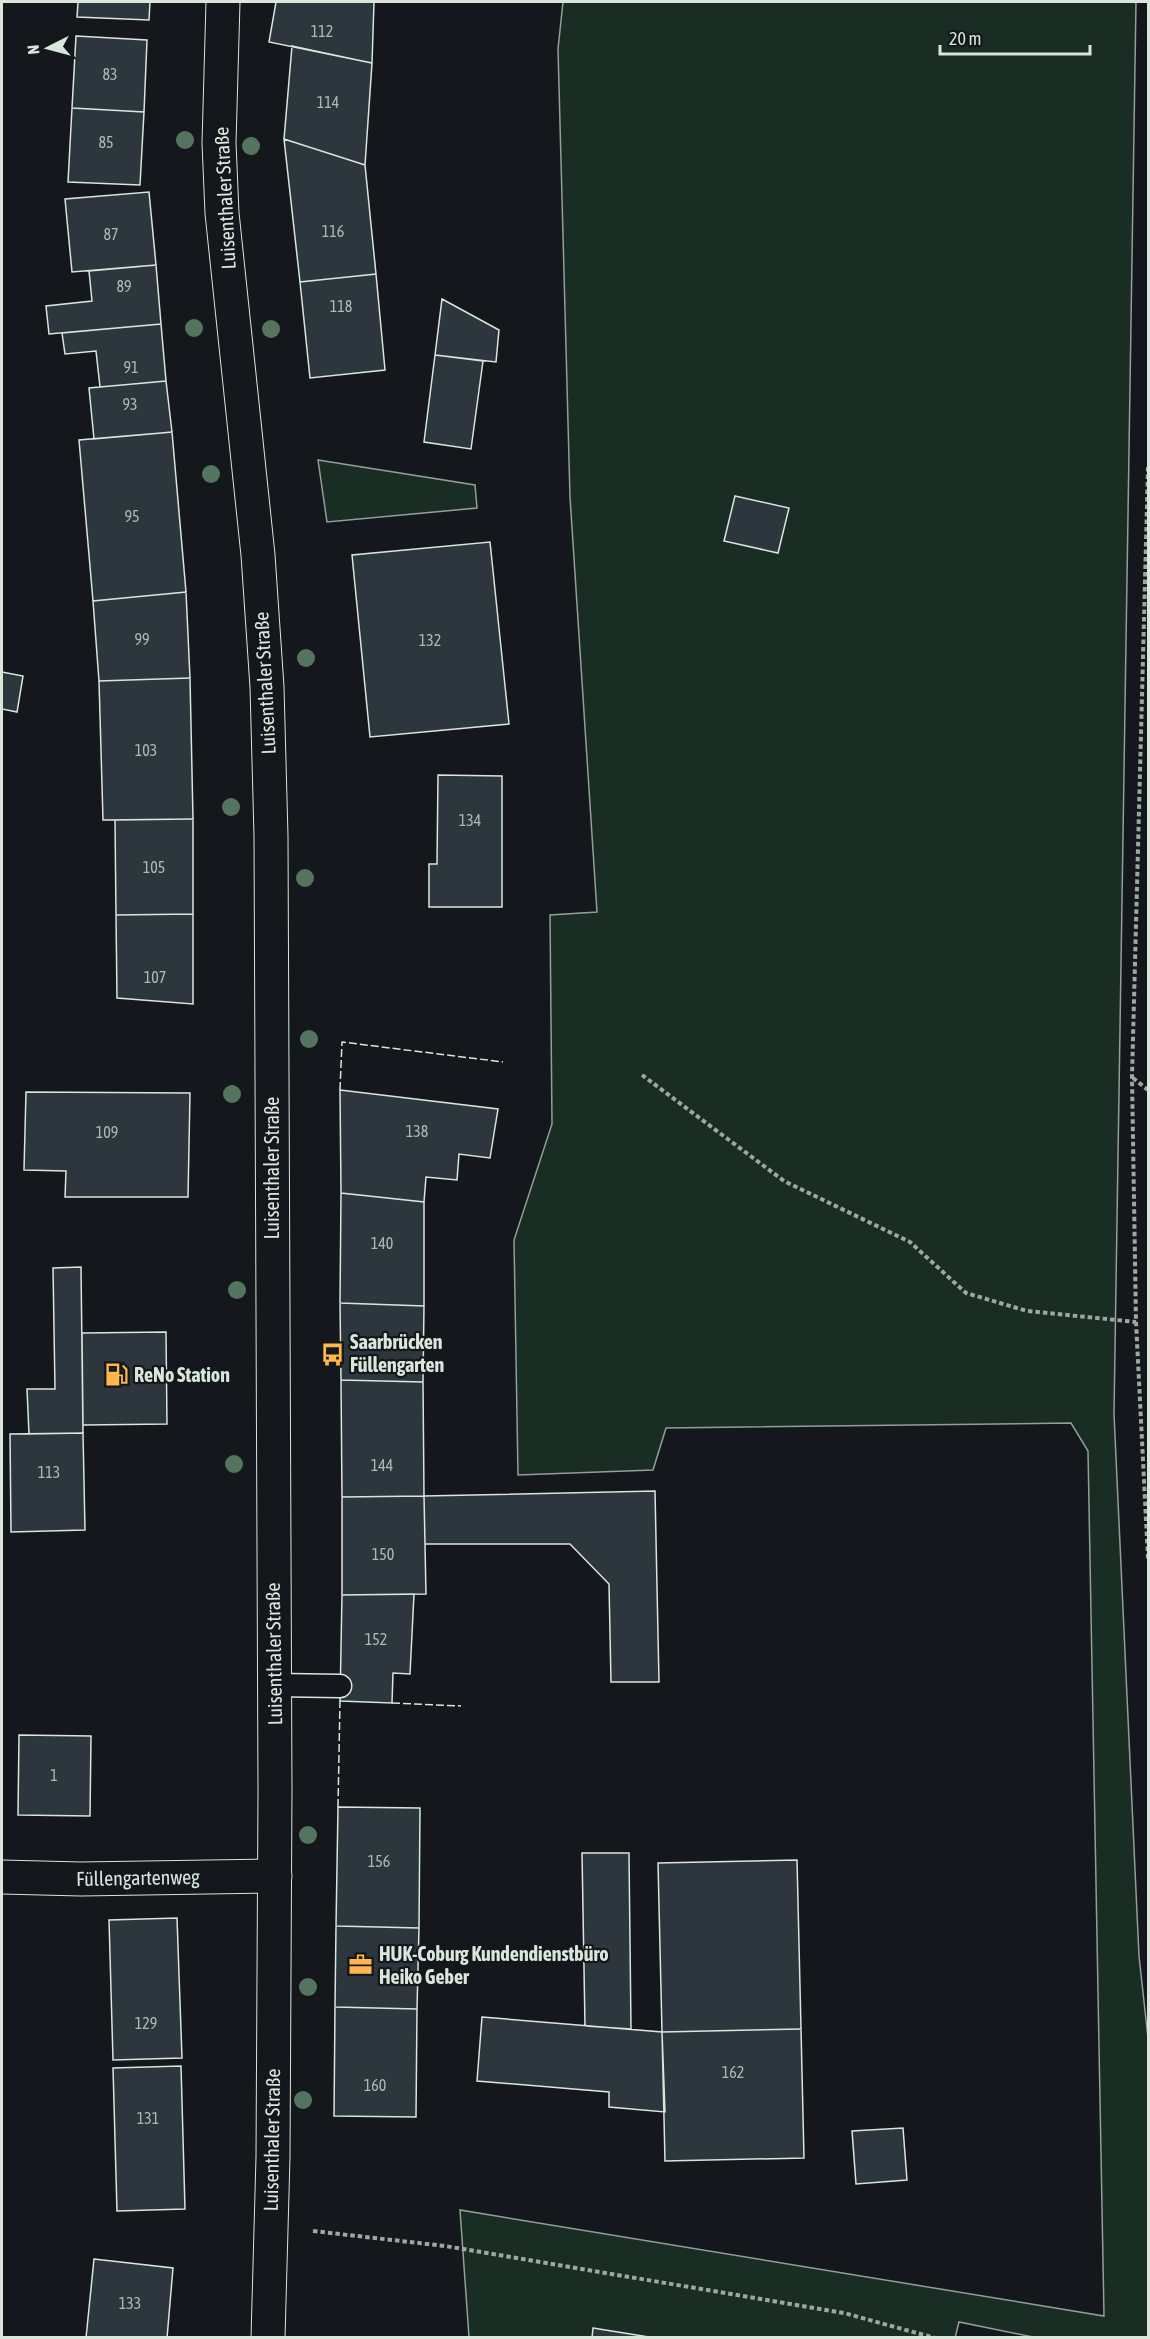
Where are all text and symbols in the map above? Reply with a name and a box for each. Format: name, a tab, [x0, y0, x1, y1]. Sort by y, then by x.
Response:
north arrow	[18, 18, 78, 78]
scale bar	[940, 18, 1090, 56]
house number: 112	[311, 22, 333, 40]
text: 20 m	[949, 28, 981, 49]
text: N	[24, 44, 43, 55]
house number: 83	[102, 65, 118, 83]
house number: 114	[317, 93, 339, 111]
street label: Luisenthaler Straße	[209, 126, 240, 270]
house number: 85	[98, 133, 114, 151]
house number: 116	[322, 222, 344, 240]
house number: 87	[103, 225, 119, 243]
house number: 89	[116, 277, 132, 295]
house number: 118	[330, 297, 352, 315]
house number: 91	[123, 358, 139, 376]
house number: 93	[122, 395, 138, 413]
house number: 95	[124, 507, 140, 525]
street label: Luisenthaler Straße	[249, 611, 280, 755]
house number: 99	[134, 630, 150, 648]
house number: 132	[419, 631, 441, 649]
house number: 103	[135, 741, 157, 759]
house number: 134	[459, 811, 481, 829]
house number: 105	[143, 858, 165, 876]
house number: 107	[144, 968, 166, 986]
street label: Luisenthaler Straße	[260, 1097, 283, 1239]
house number: 138	[406, 1122, 428, 1140]
house number: 109	[96, 1123, 118, 1141]
house number: 140	[371, 1234, 393, 1252]
place label: Saarbrücken Füllengarten	[350, 1330, 444, 1376]
bus stop icon: Saarbrücken Füllengarten	[319, 1341, 345, 1367]
fuel station icon: ReNo Station	[103, 1362, 129, 1388]
place label: ReNo Station	[134, 1363, 230, 1386]
house number: 144	[371, 1456, 393, 1474]
house number: 113	[38, 1463, 60, 1481]
house number: 150	[372, 1545, 394, 1563]
street label: Luisenthaler Straße	[261, 1582, 286, 1726]
house number: 152	[365, 1630, 387, 1648]
house number: 1	[50, 1766, 58, 1784]
house number: 156	[368, 1852, 390, 1870]
street label: Füllengartenweg	[76, 1865, 200, 1890]
place label: HUK-Coburg Kundendienstbüro Heiko Geber	[379, 1942, 609, 1988]
office icon: HUK-Coburg Kundendienstbüro Heiko Geber	[348, 1952, 374, 1978]
house number: 129	[135, 2014, 157, 2032]
house number: 162	[722, 2063, 744, 2081]
street label: Luisenthaler Straße	[259, 2068, 284, 2212]
house number: 160	[364, 2076, 386, 2094]
house number: 131	[137, 2109, 159, 2127]
house number: 133	[119, 2294, 141, 2312]

